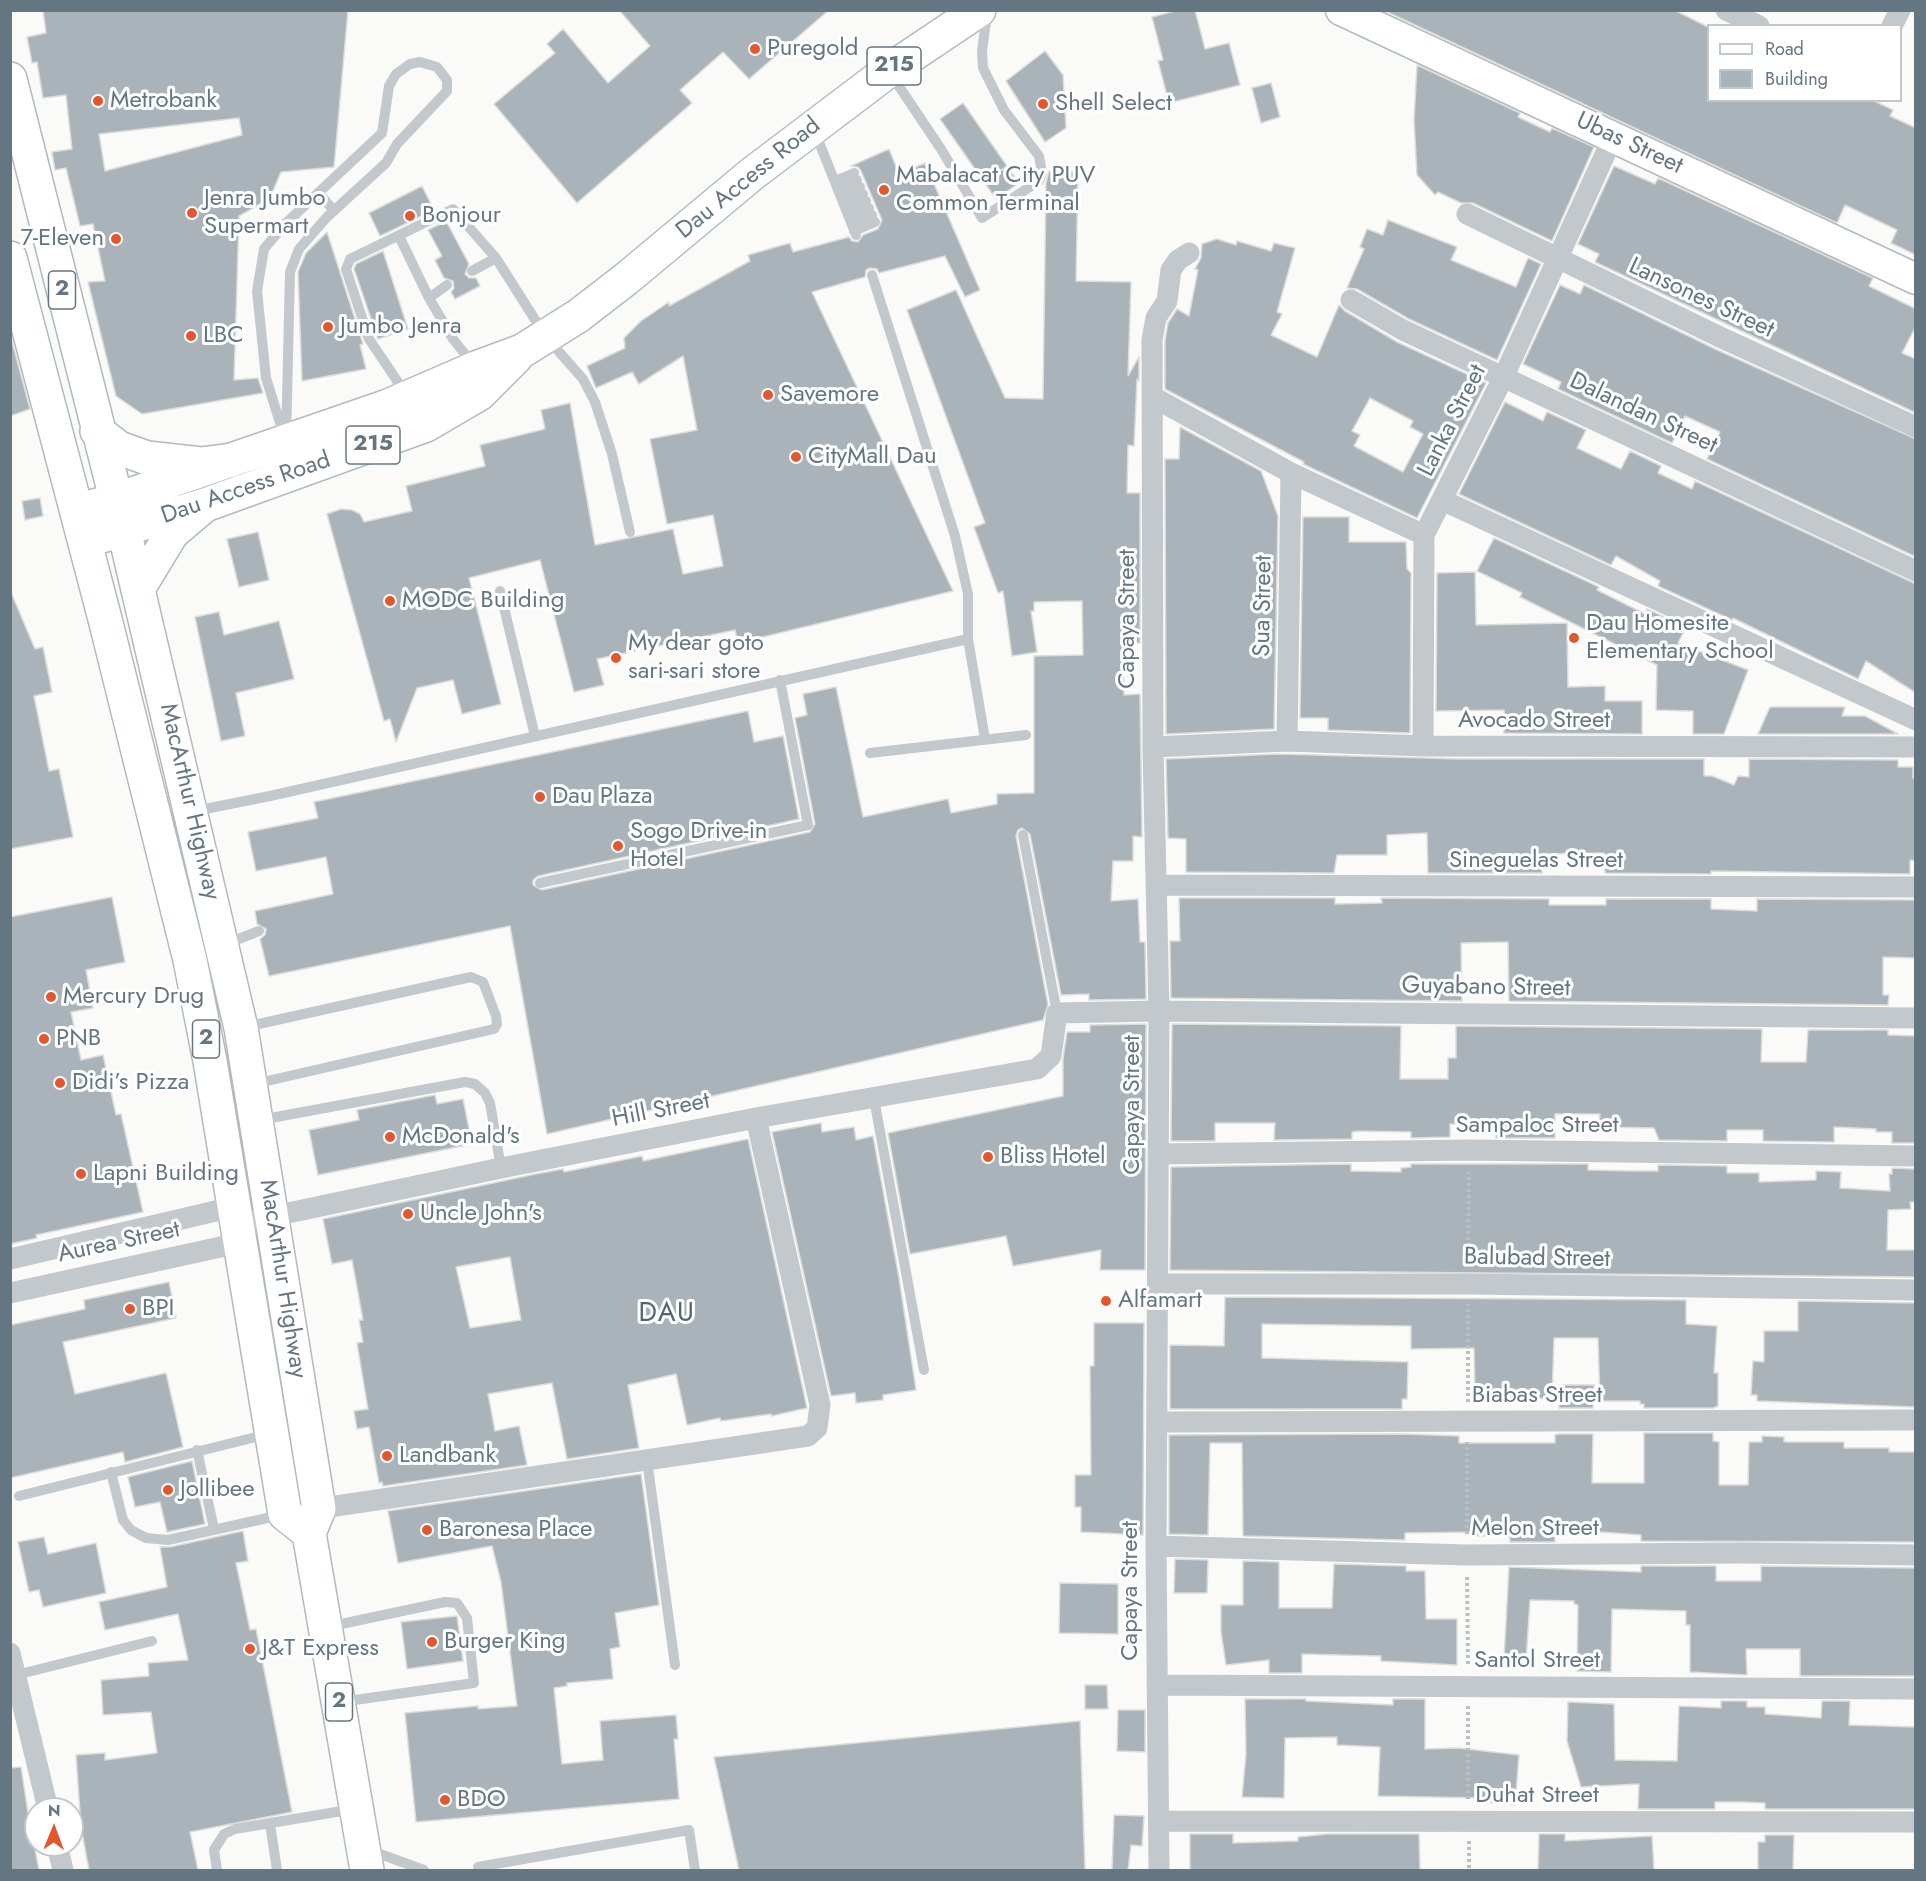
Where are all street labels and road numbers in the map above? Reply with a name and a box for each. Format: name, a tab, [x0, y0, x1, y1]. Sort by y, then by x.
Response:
road number: 215	[867, 47, 921, 85]
street label: Ubas Street	[1571, 107, 1687, 181]
street label: Dau Access Road	[671, 112, 827, 246]
street label: Lansones Street	[1624, 253, 1778, 345]
road number: 2	[48, 271, 76, 309]
street label: Lanka Street	[1413, 360, 1493, 482]
street label: Dalandan Street	[1564, 367, 1722, 461]
road number: 215	[346, 426, 400, 464]
street label: Dau Access Road	[158, 447, 334, 531]
street label: Capaya Street	[1114, 549, 1142, 689]
street label: Sua Street	[1249, 555, 1279, 657]
street label: MacArthur Highway	[152, 701, 226, 903]
street label: Avocado Street	[1458, 707, 1610, 735]
street label: Sineguelas Street	[1449, 847, 1623, 875]
street label: Guyabano Street	[1401, 972, 1571, 1004]
road number: 2	[192, 1020, 220, 1058]
street label: Capaya Street	[1119, 1035, 1147, 1175]
street label: Hill Street	[610, 1087, 712, 1135]
street label: Sampaloc Street	[1455, 1112, 1619, 1140]
street label: MacArthur Highway	[252, 1178, 312, 1380]
street label: Aurea Street	[55, 1216, 183, 1270]
street label: Balubad Street	[1464, 1243, 1610, 1275]
street label: Biabas Street	[1472, 1382, 1602, 1410]
street label: Melon Street	[1471, 1515, 1599, 1543]
street label: Capaya Street	[1117, 1521, 1145, 1661]
street label: Santol Street	[1474, 1647, 1600, 1675]
road number: 2	[326, 1683, 352, 1721]
street label: Duhat Street	[1475, 1782, 1599, 1810]

